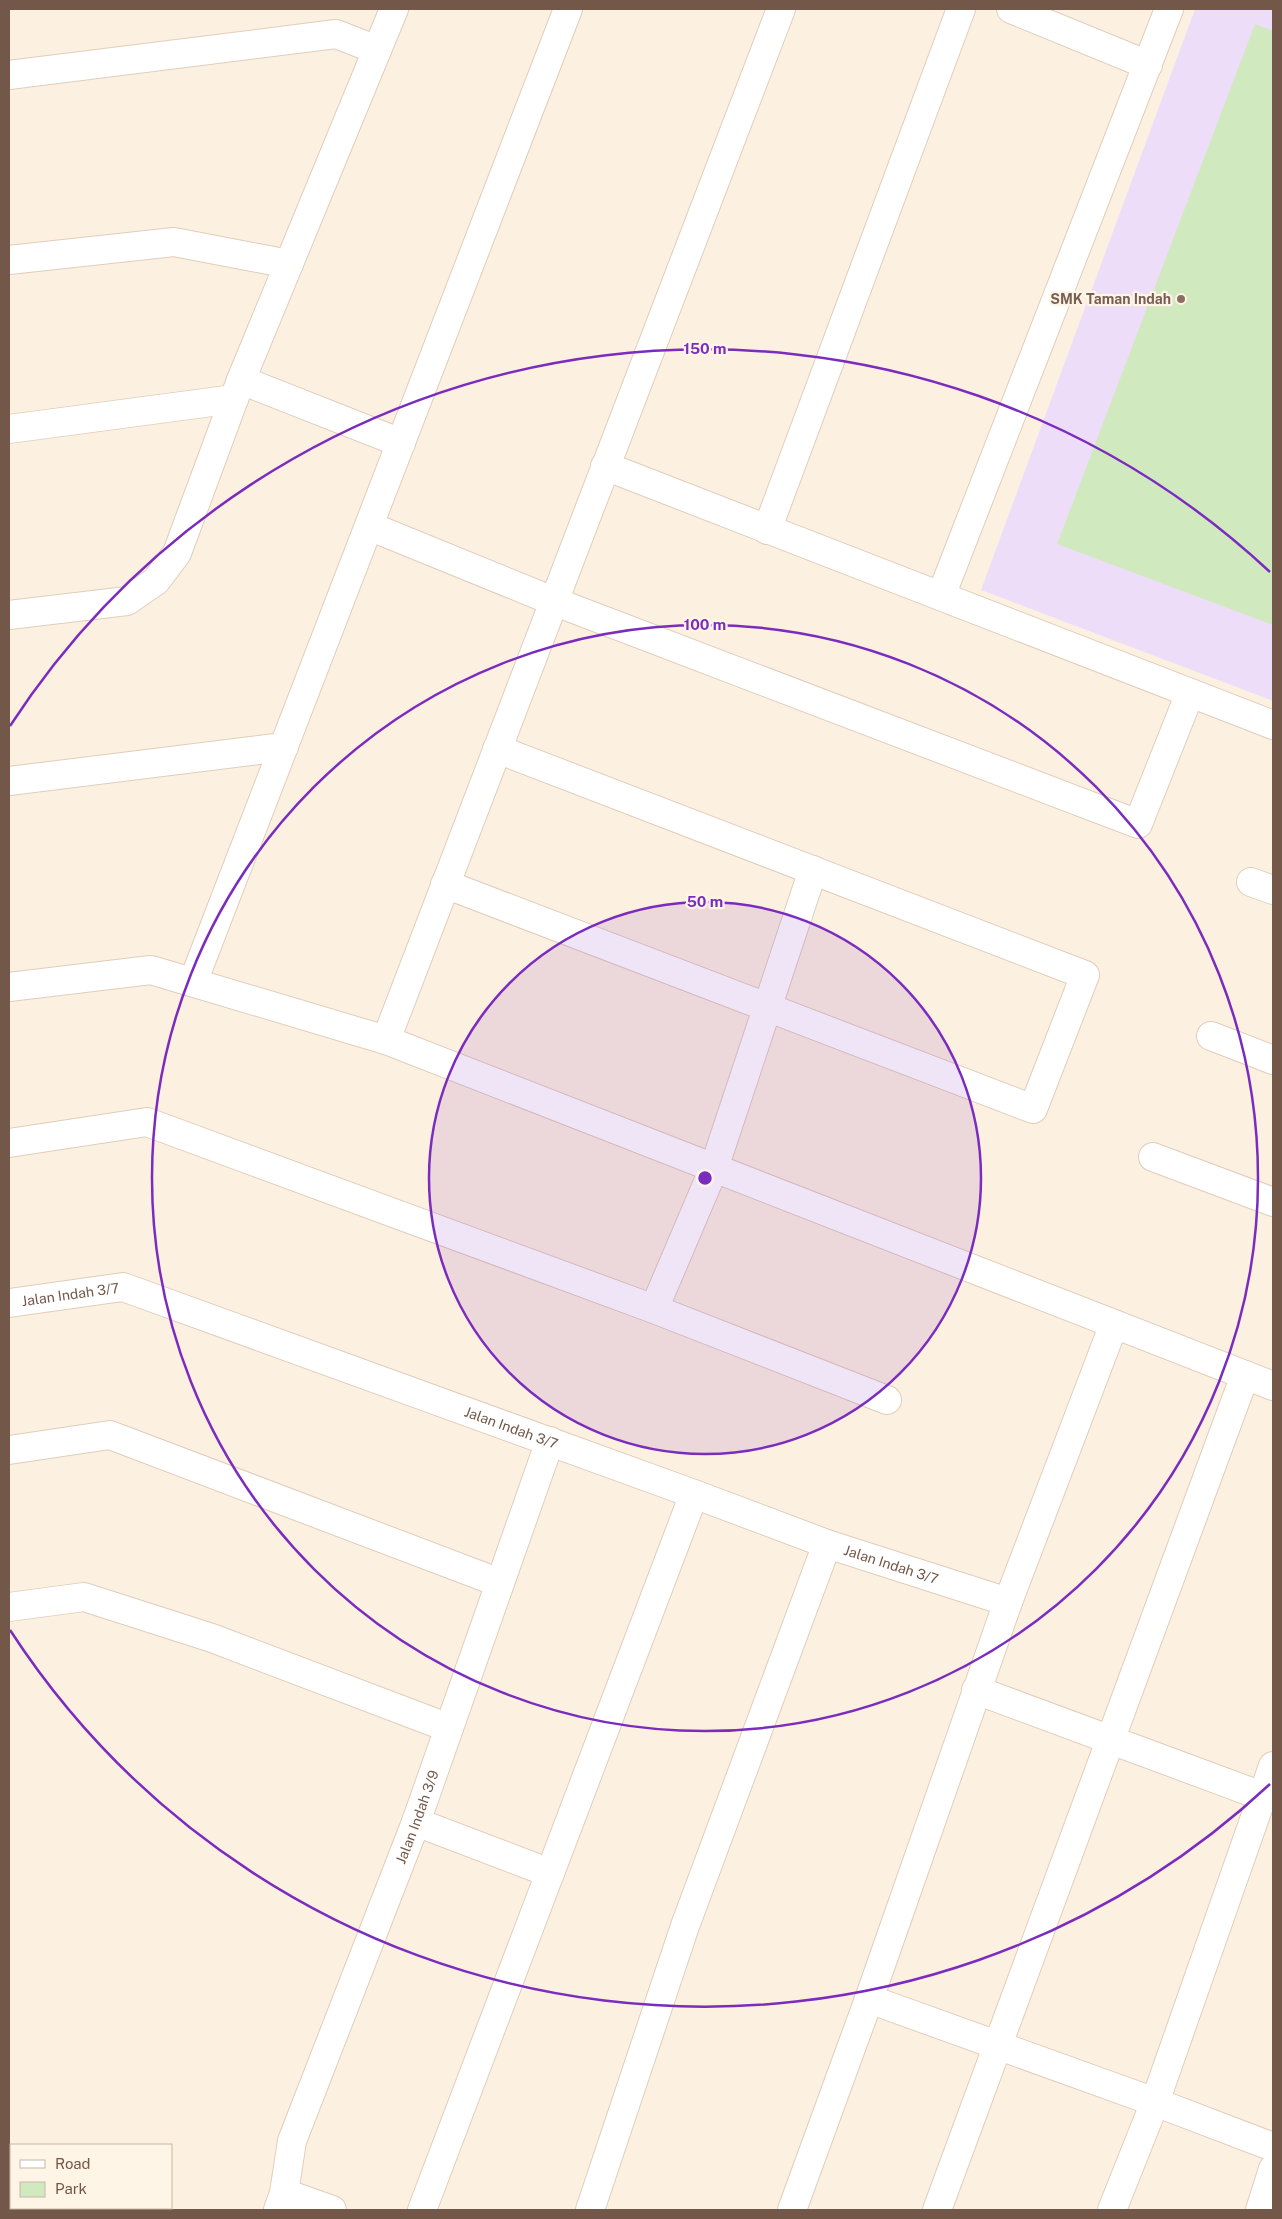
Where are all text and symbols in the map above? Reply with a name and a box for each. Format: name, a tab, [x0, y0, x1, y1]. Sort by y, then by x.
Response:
place label: SMK Taman Indah	[1050, 291, 1171, 307]
marker: SMK Taman Indah	[1175, 293, 1187, 305]
text: 150 m	[683, 340, 727, 357]
text: 100 m	[684, 616, 726, 633]
text: 50 m	[687, 893, 723, 910]
centre of rings	[696, 1169, 714, 1187]
street label: Jalan Indah 3/7	[21, 1280, 120, 1309]
street label: Jalan Indah 3/7	[462, 1403, 560, 1452]
street label: Jalan Indah 3/7	[842, 1542, 941, 1587]
street label: Jalan Indah 3/9	[393, 1768, 442, 1866]
legend	[10, 2144, 172, 2209]
text: Road	[55, 2155, 91, 2172]
text: Park	[55, 2180, 87, 2197]

